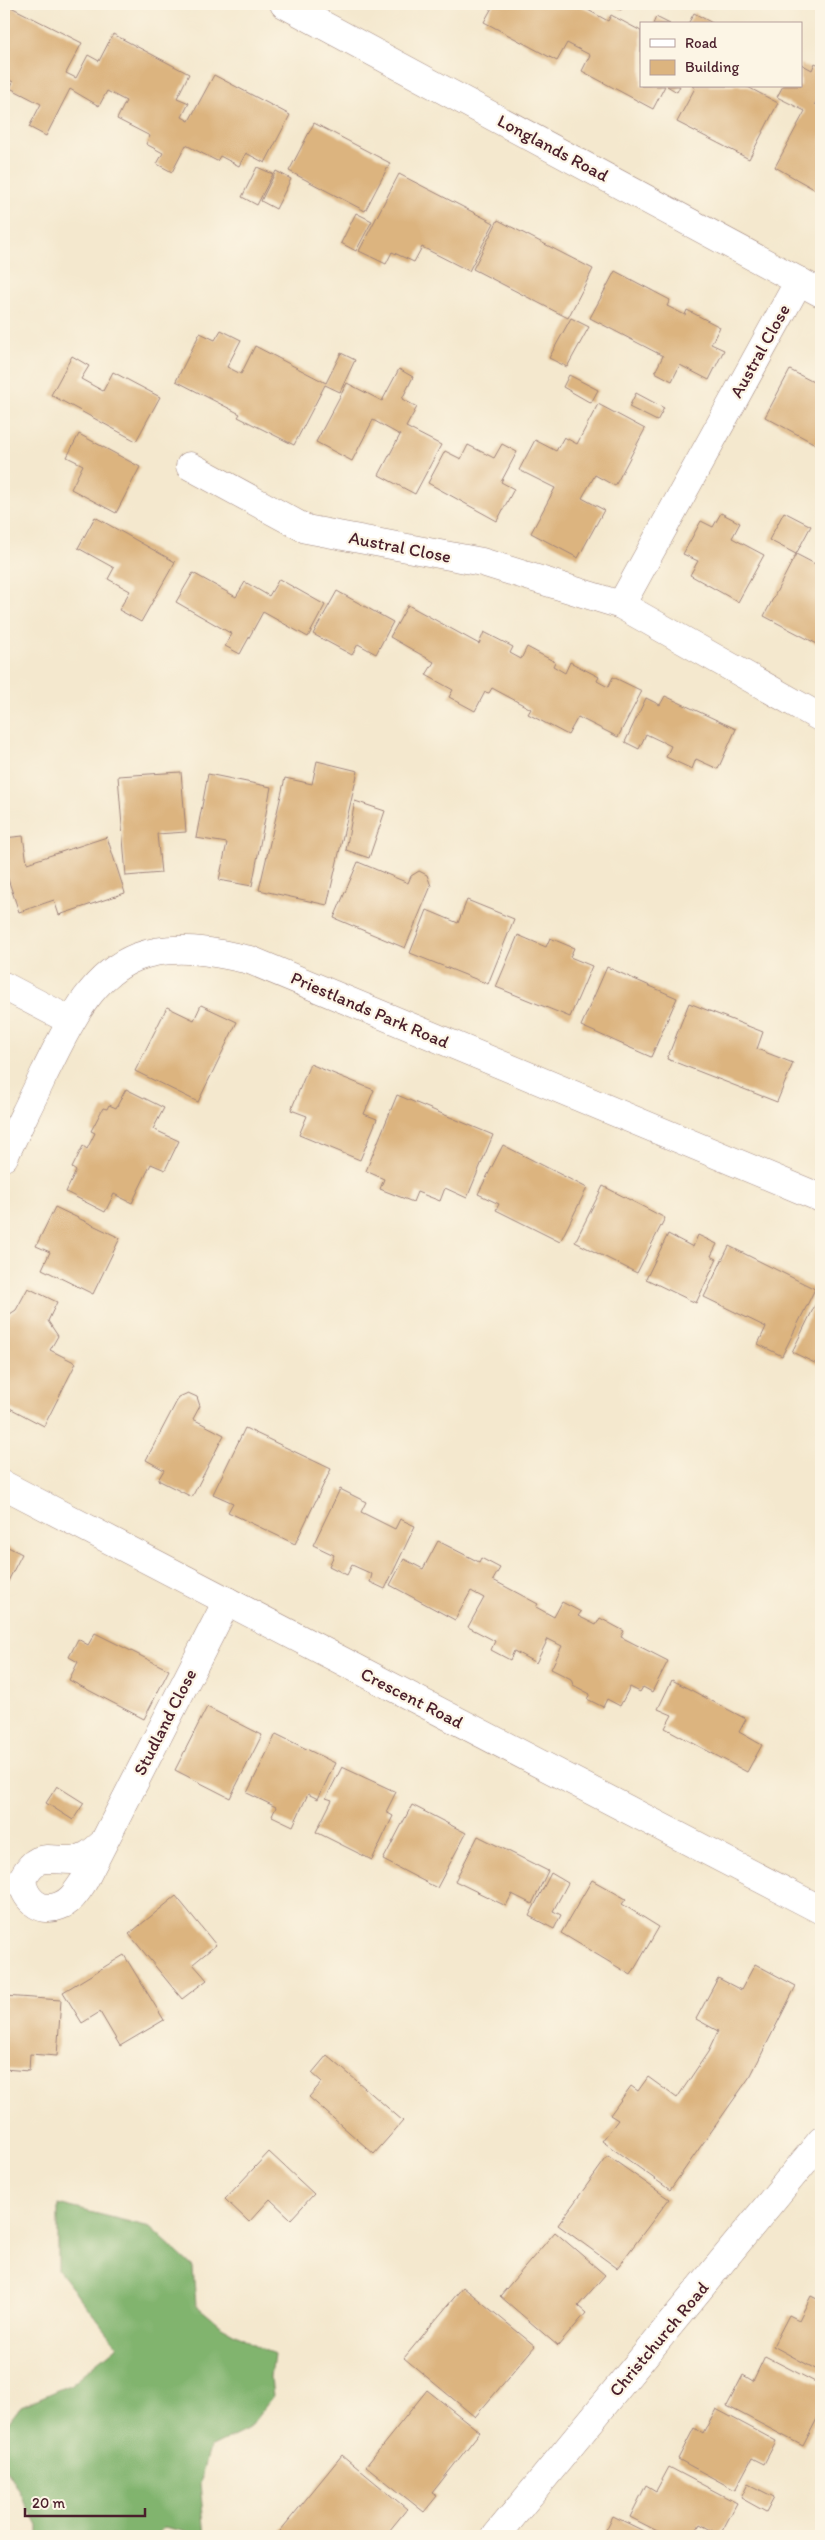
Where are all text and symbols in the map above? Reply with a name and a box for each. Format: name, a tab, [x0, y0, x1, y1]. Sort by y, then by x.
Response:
legend	[640, 22, 802, 88]
text: Road	[685, 34, 718, 52]
text: Building	[685, 58, 739, 76]
street label: Longlands Road	[494, 109, 612, 187]
street label: Austral Close	[725, 300, 795, 402]
street label: Austral Close	[347, 526, 453, 568]
street label: Priestlands Park Road	[287, 967, 453, 1053]
street label: Crescent Road	[357, 1663, 467, 1733]
street label: Studland Close	[129, 1665, 201, 1779]
street label: Christchurch Road	[604, 2277, 714, 2401]
scale bar	[25, 2485, 145, 2517]
text: 20 m	[32, 2494, 66, 2512]

